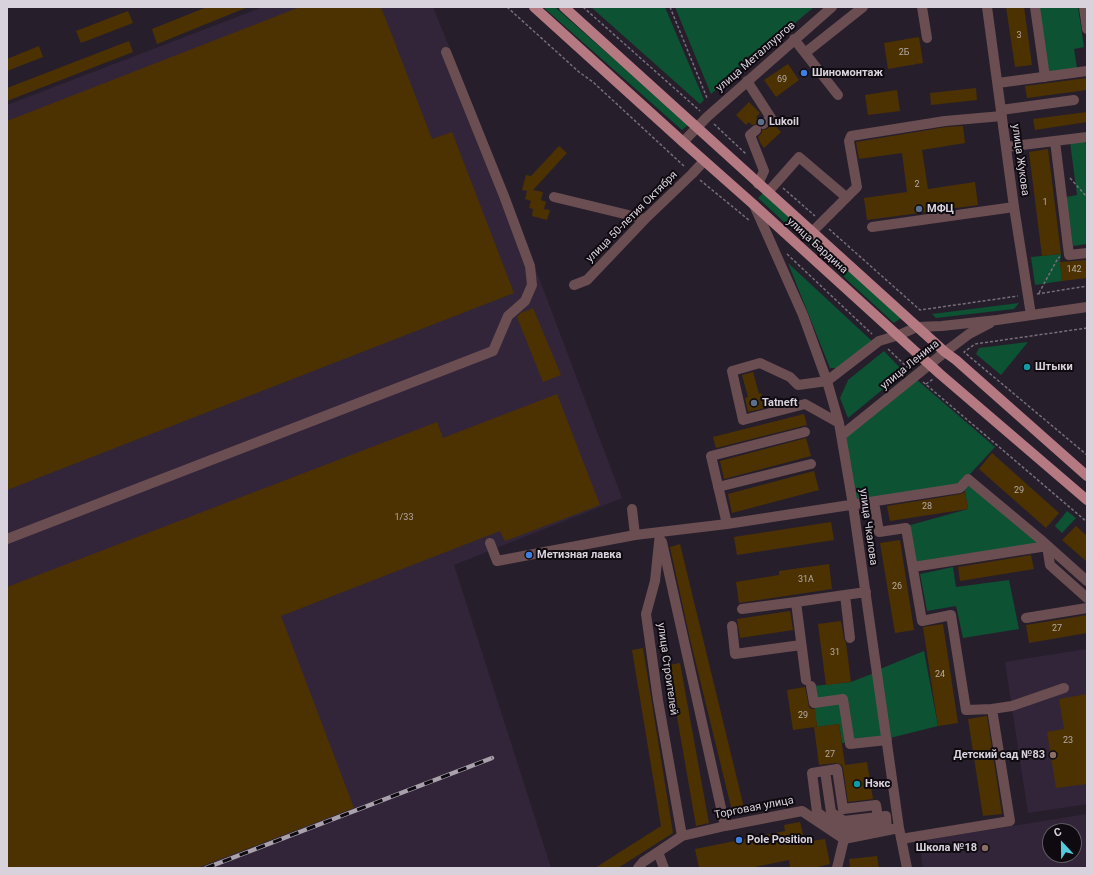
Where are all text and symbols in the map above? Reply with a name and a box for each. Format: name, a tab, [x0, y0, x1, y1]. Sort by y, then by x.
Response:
street label: улица Металлургов	[714, 19, 798, 95]
house number: 3	[1016, 31, 1022, 41]
house number: 2Б	[899, 48, 909, 58]
place label: Шиномонтаж	[812, 66, 883, 80]
marker: Шиномонтаж	[799, 68, 809, 78]
house number: 69	[777, 75, 787, 85]
place label: Lukoil	[769, 115, 799, 129]
marker: Lukoil	[756, 117, 766, 127]
street label: улица Жукова	[1008, 123, 1032, 197]
street label: улица 50-летия Октября	[584, 169, 680, 265]
house number: 2	[914, 180, 920, 190]
house number: 1	[1042, 198, 1048, 208]
place label: МФЦ	[927, 202, 954, 216]
marker: МФЦ	[914, 204, 924, 214]
street label: улица Бардина	[784, 215, 850, 277]
house number: 142	[1066, 265, 1082, 275]
street label: улица Ленина	[878, 337, 942, 393]
place label: Штыки	[1035, 360, 1073, 374]
marker: Штыки	[1022, 362, 1032, 372]
place label: Tatneft	[762, 396, 797, 410]
marker: Tatneft	[749, 398, 759, 408]
house number: 29	[1014, 486, 1024, 496]
street label: улица Чкалова	[856, 488, 880, 566]
house number: 28	[922, 502, 932, 512]
house number: 1/33	[395, 513, 413, 523]
place label: Метизная лавка	[537, 548, 621, 562]
marker: Метизная лавка	[524, 550, 534, 560]
house number: 31А	[798, 575, 814, 585]
house number: 26	[892, 582, 902, 592]
street label: улица Строителей	[654, 622, 680, 716]
house number: 27	[1052, 624, 1062, 634]
house number: 31	[830, 648, 840, 658]
house number: 24	[935, 670, 945, 680]
house number: 29	[798, 711, 808, 721]
house number: 23	[1063, 736, 1073, 746]
place label: Детский сад №83	[954, 748, 1045, 762]
house number: 27	[825, 750, 835, 760]
marker: Детский сад №83	[1048, 750, 1058, 760]
place label: Нэкс	[865, 777, 890, 791]
marker: Нэкс	[852, 779, 862, 789]
street label: Торговая улица	[713, 794, 795, 822]
north arrow	[1042, 823, 1082, 863]
text: С	[1052, 825, 1063, 840]
place label: Pole Position	[747, 833, 813, 847]
marker: Pole Position	[734, 835, 744, 845]
place label: Школа №18	[916, 841, 977, 855]
marker: Школа №18	[980, 843, 990, 853]

